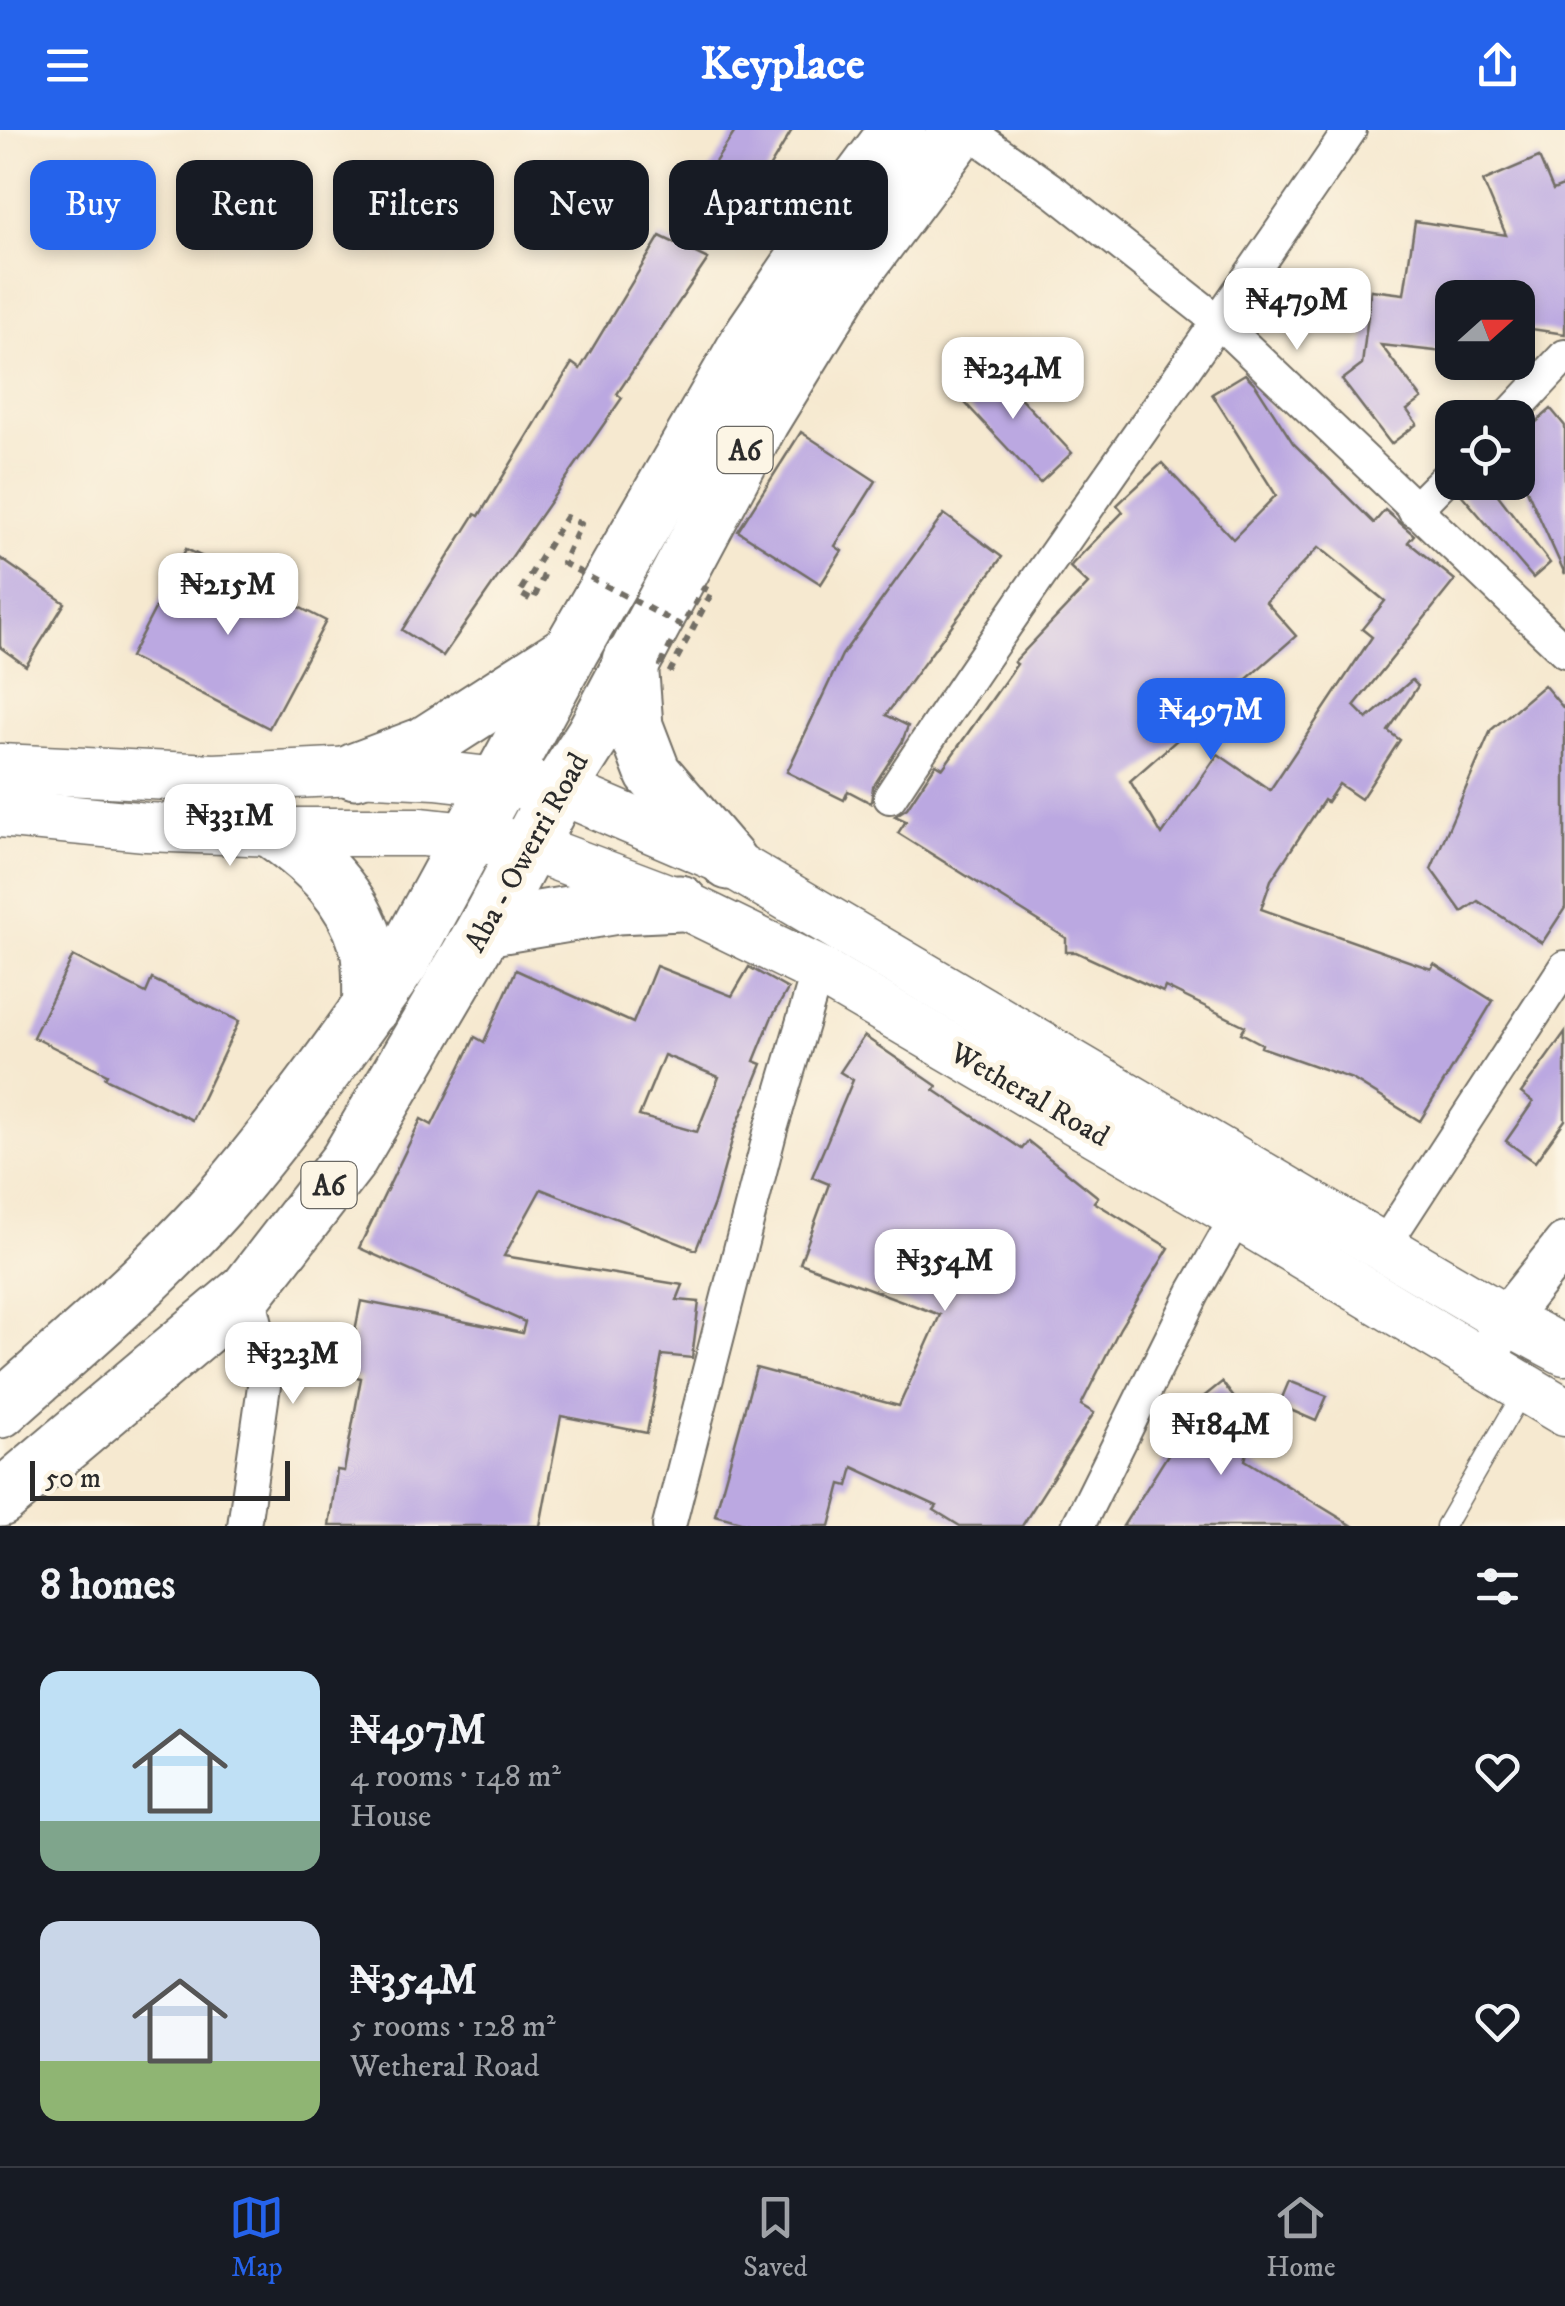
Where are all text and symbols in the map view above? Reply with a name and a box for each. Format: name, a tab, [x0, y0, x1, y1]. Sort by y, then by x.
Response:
text: Keyplace	[700, 37, 865, 93]
icon: menu	[40, 38, 95, 93]
icon: share	[1470, 38, 1525, 93]
chip: Buy	[30, 160, 156, 250]
chip: Rent	[176, 160, 313, 250]
chip: Filters	[333, 160, 494, 250]
chip: New	[514, 160, 649, 250]
chip: Apartment	[669, 160, 888, 250]
pin: ₦479M	[1227, 268, 1367, 353]
text: ₦479M	[1246, 280, 1348, 320]
north arrow	[1435, 280, 1535, 380]
map controls	[1435, 280, 1535, 500]
pin: ₦234M	[943, 337, 1083, 422]
text: ₦234M	[964, 349, 1062, 389]
button: locate	[1435, 400, 1535, 500]
road number: A6	[718, 427, 772, 473]
pin: ₦215M	[158, 553, 298, 638]
text: ₦215M	[180, 565, 276, 605]
pin: ₦497M	[1141, 678, 1281, 763]
text: ₦497M	[1159, 690, 1263, 730]
street label: Aba - Owerri Road	[457, 747, 597, 959]
pin: ₦331M	[160, 784, 300, 869]
text: ₦331M	[186, 796, 274, 836]
street label: Wetheral Road	[942, 1034, 1115, 1156]
road number: A6	[302, 1162, 356, 1208]
pin: ₦354M	[875, 1229, 1015, 1314]
text: ₦354M	[897, 1241, 993, 1281]
pin: ₦323M	[223, 1322, 363, 1407]
text: ₦323M	[247, 1334, 339, 1374]
pin: ₦184M	[1151, 1393, 1291, 1478]
text: ₦184M	[1172, 1405, 1270, 1445]
scale bar	[30, 1456, 290, 1500]
text: 50 m	[45, 1461, 101, 1496]
icon: filters	[1470, 1559, 1525, 1614]
text: 8 homes	[40, 1560, 175, 1612]
text: ₦497M	[350, 1705, 486, 1757]
icon: home	[120, 1711, 240, 1831]
icon: heart	[1470, 1744, 1525, 1799]
text: 4 rooms · 148 m²	[350, 1757, 561, 1797]
text: House	[350, 1797, 431, 1837]
text: ₦354M	[350, 1955, 477, 2007]
icon: home	[120, 1961, 240, 2081]
icon: heart	[1470, 1994, 1525, 2049]
text: 5 rooms · 128 m²	[350, 2007, 556, 2047]
text: Wetheral Road	[350, 2047, 539, 2087]
tab: Map	[229, 2190, 284, 2285]
tab: Saved	[743, 2190, 808, 2285]
tab: Home	[1266, 2190, 1336, 2285]

